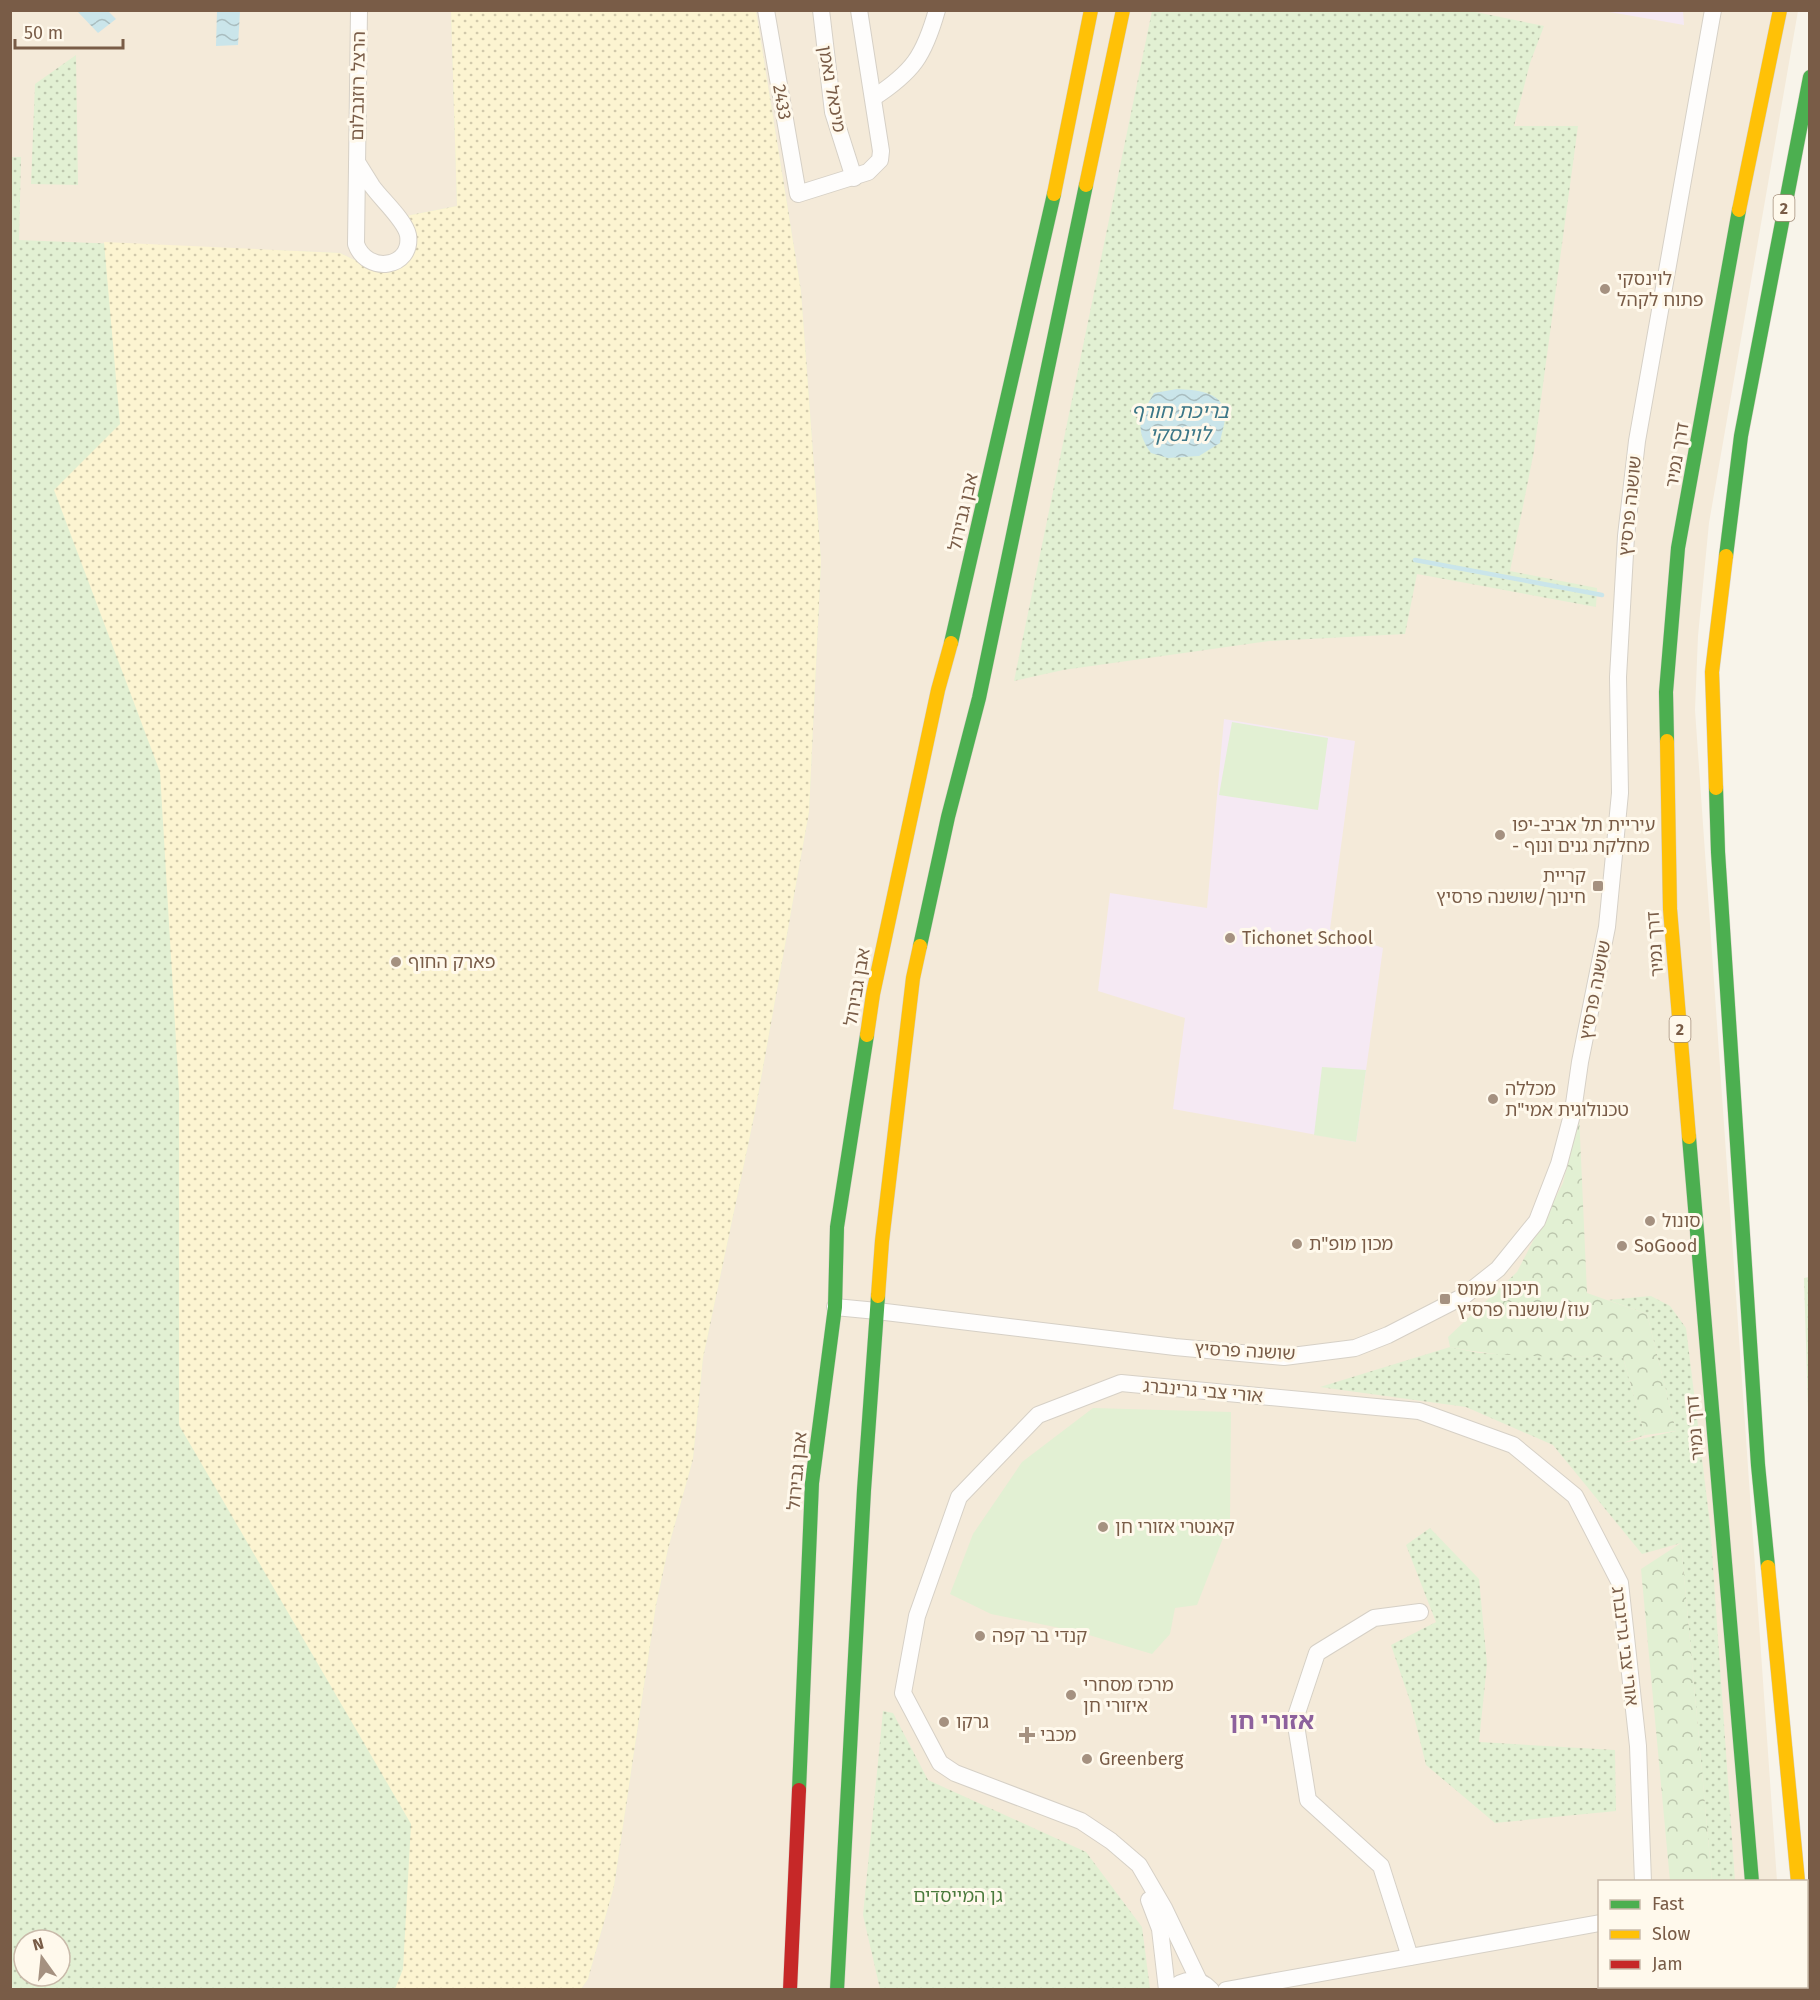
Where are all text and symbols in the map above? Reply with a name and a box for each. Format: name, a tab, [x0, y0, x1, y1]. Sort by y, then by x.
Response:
scale bar	[15, 12, 123, 50]
text: 50 m	[24, 22, 63, 44]
street label: הרצל רוזנבלום	[346, 31, 370, 141]
street label: מיכאל נאמן	[814, 44, 850, 134]
street label: 2433	[768, 83, 796, 121]
road number: 2	[1774, 195, 1794, 221]
place label: לוינסקי פתוח לקהל	[1617, 268, 1704, 311]
marker: לוינסקי פתוח לקהל	[1598, 282, 1612, 296]
water label: בריכת חורף לוינסקי	[1131, 399, 1229, 446]
street label: דרך נמיר	[1660, 420, 1694, 489]
street label: שושנה פרסיץ	[1614, 455, 1646, 557]
street label: אבן גבירול	[943, 471, 983, 553]
place label: עיריית תל אביב-יפו - מחלקת גנים ונוף	[1512, 814, 1655, 857]
marker: עיריית תל אביב-יפו - מחלקת גנים ונוף	[1493, 828, 1507, 842]
place label: קריית חינוך/שושנה פרסיץ	[1436, 865, 1586, 908]
marker: קריית חינוך/שושנה פרסיץ	[1591, 879, 1605, 893]
street label: דרך נמיר	[1642, 910, 1668, 978]
place label: Tichonet School	[1242, 927, 1373, 949]
marker: Tichonet School	[1223, 931, 1237, 945]
street label: שושנה פרסיץ	[1575, 938, 1615, 1042]
street label: אבן גבירול	[839, 946, 875, 1028]
place label: פארק החוף	[408, 951, 495, 973]
marker: פארק החוף	[389, 955, 403, 969]
road number: 2	[1670, 1016, 1690, 1042]
place label: מכללה טכנולוגית אמי"ת	[1505, 1078, 1629, 1121]
marker: מכללה טכנולוגית אמי"ת	[1486, 1092, 1500, 1106]
place label: סונול	[1662, 1210, 1701, 1232]
marker: סונול	[1643, 1214, 1657, 1228]
place label: מכון מופ"ת	[1309, 1233, 1393, 1255]
place label: SoGood	[1634, 1235, 1697, 1257]
marker: מכון מופ"ת	[1290, 1237, 1304, 1251]
marker: SoGood	[1615, 1239, 1629, 1253]
place label: תיכון עמוס עוז/שושנה פרסיץ	[1457, 1278, 1589, 1321]
marker: תיכון עמוס עוז/שושנה פרסיץ	[1438, 1292, 1452, 1306]
street label: שושנה פרסיץ	[1194, 1337, 1296, 1365]
street label: אורי צבי גרינברג	[1142, 1375, 1264, 1407]
street label: דרך נמיר	[1681, 1394, 1709, 1462]
street label: אבן גבירול	[783, 1431, 811, 1511]
place label: קאנטרי אזורי חן	[1115, 1516, 1235, 1538]
marker: קאנטרי אזורי חן	[1096, 1520, 1110, 1534]
street label: אורי צבי גרינברג	[1607, 1585, 1643, 1707]
place label: קנדי בר קפה	[992, 1625, 1087, 1647]
marker: קנדי בר קפה	[973, 1629, 987, 1643]
place label: מרכז מסחרי איזורי חן	[1083, 1674, 1174, 1717]
marker: מרכז מסחרי איזורי חן	[1064, 1688, 1078, 1702]
district label: אזורי חן	[1230, 1707, 1314, 1735]
place label: גרקו	[956, 1711, 989, 1733]
marker: גרקו	[937, 1715, 951, 1729]
place label: מכבי	[1040, 1724, 1077, 1746]
marker: מכבי	[1018, 1726, 1036, 1744]
place label: Greenberg	[1099, 1748, 1184, 1770]
marker: Greenberg	[1080, 1752, 1094, 1766]
legend	[1598, 1880, 1808, 1988]
park label: גן המייסדים	[913, 1885, 1003, 1907]
text: Fast	[1652, 1893, 1685, 1915]
text: Slow	[1652, 1923, 1691, 1945]
north arrow	[12, 1928, 72, 1988]
text: N	[31, 1933, 46, 1955]
text: Jam	[1652, 1953, 1683, 1975]

